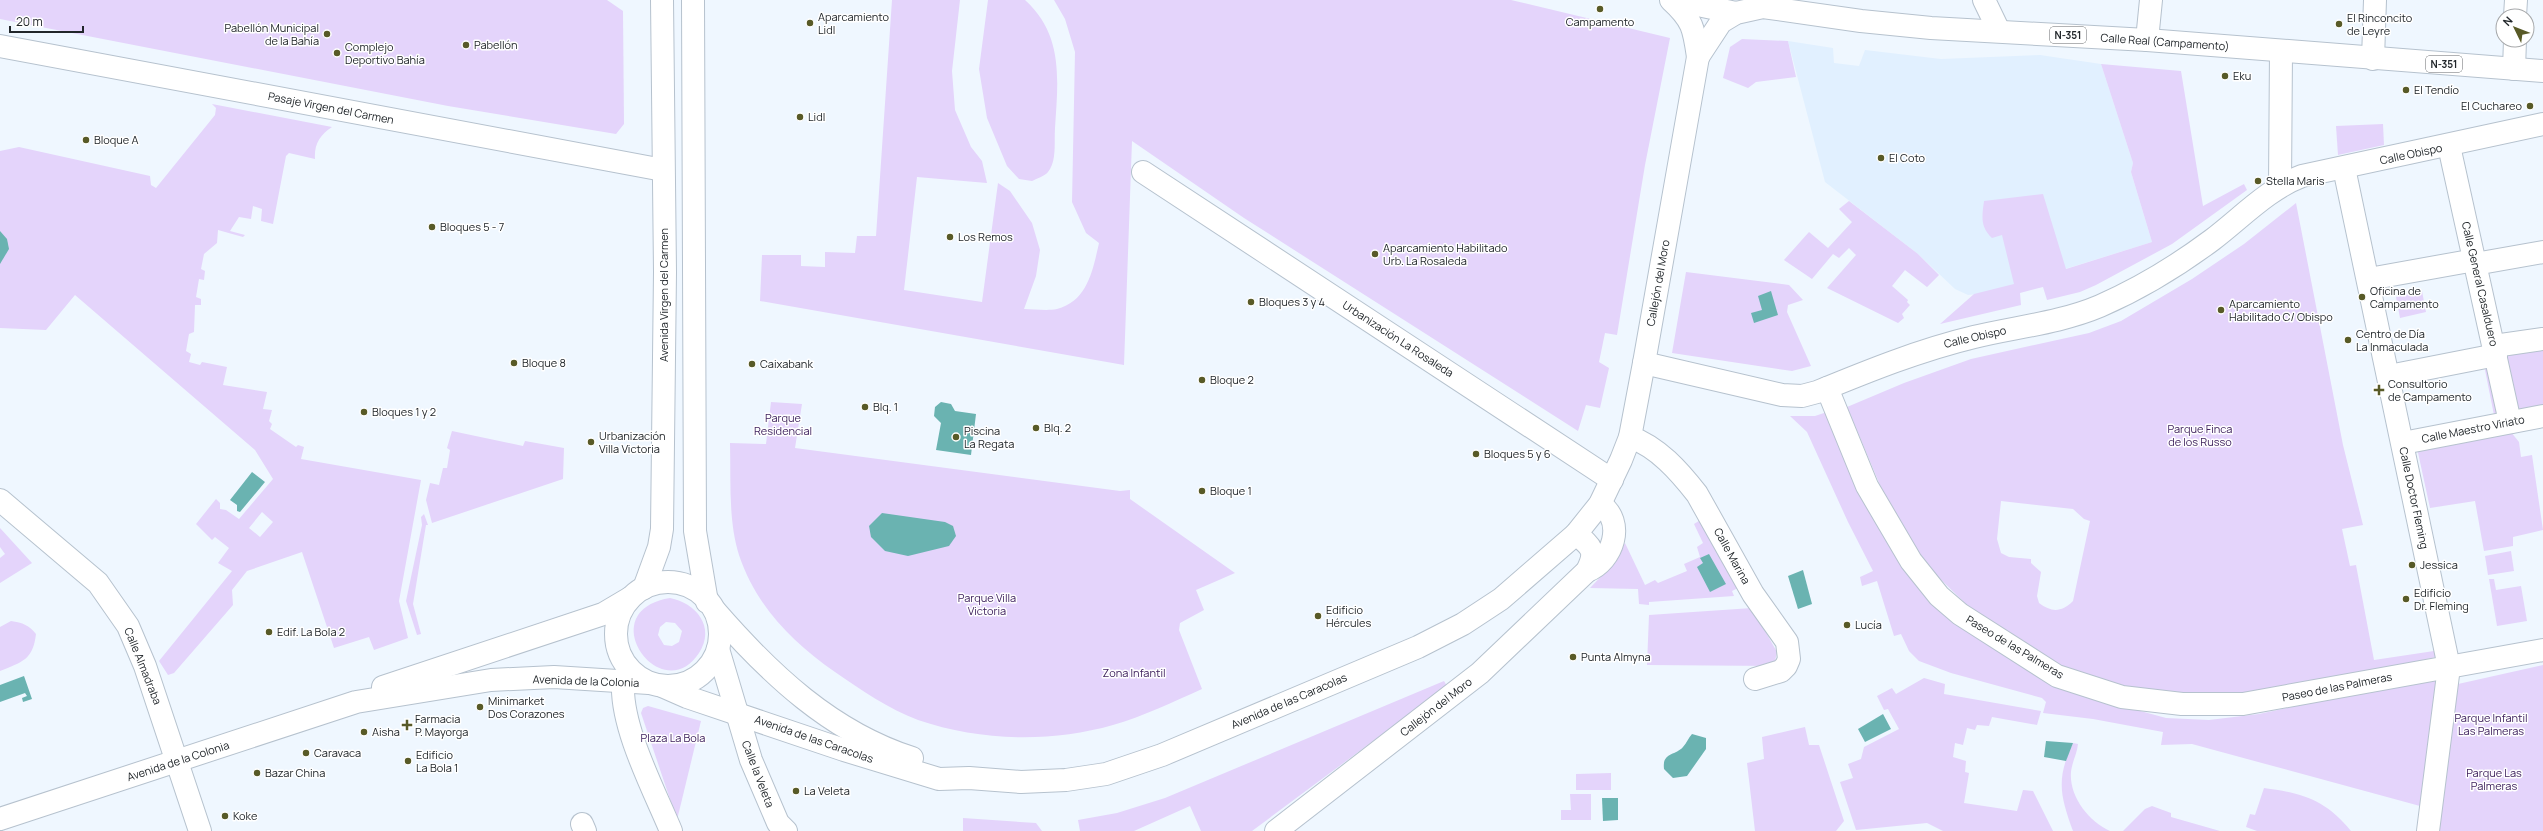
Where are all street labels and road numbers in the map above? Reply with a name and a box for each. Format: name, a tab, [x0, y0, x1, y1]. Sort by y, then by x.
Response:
road number: N-351	[2050, 27, 2086, 43]
street label: Calle Real (Campamento)	[2100, 30, 2230, 53]
road number: N-351	[2426, 56, 2462, 72]
street label: Pasaje Virgen del Carmen	[267, 88, 395, 127]
street label: Calle Obispo	[2378, 139, 2444, 167]
street label: Calle General Casalduero	[2459, 220, 2502, 348]
street label: Avenida Virgen del Carmen	[656, 228, 671, 362]
street label: Callejón del Moro	[1643, 238, 1673, 327]
street label: Urbanización La Rosaleda	[1340, 297, 1457, 380]
street label: Calle Obispo	[1942, 322, 2008, 351]
street label: Calle Maestro Viriato	[2420, 411, 2526, 446]
street label: Calle Doctor Fleming	[2396, 446, 2433, 550]
street label: Calle Marina	[1711, 525, 1754, 587]
street label: Paseo de las Palmeras	[1964, 611, 2067, 682]
street label: Calle Almadraba	[121, 625, 166, 707]
street label: Paseo de las Palmeras	[2281, 668, 2393, 705]
street label: Avenida de las Caracolas	[1229, 669, 1349, 732]
street label: Avenida de la Colonia	[532, 671, 640, 690]
street label: Callejón del Moro	[1397, 673, 1475, 739]
street label: Avenida de las Caracolas	[753, 711, 876, 766]
street label: Avenida de la Colonia	[125, 737, 231, 784]
street label: Calle la Veleta	[739, 738, 778, 809]

